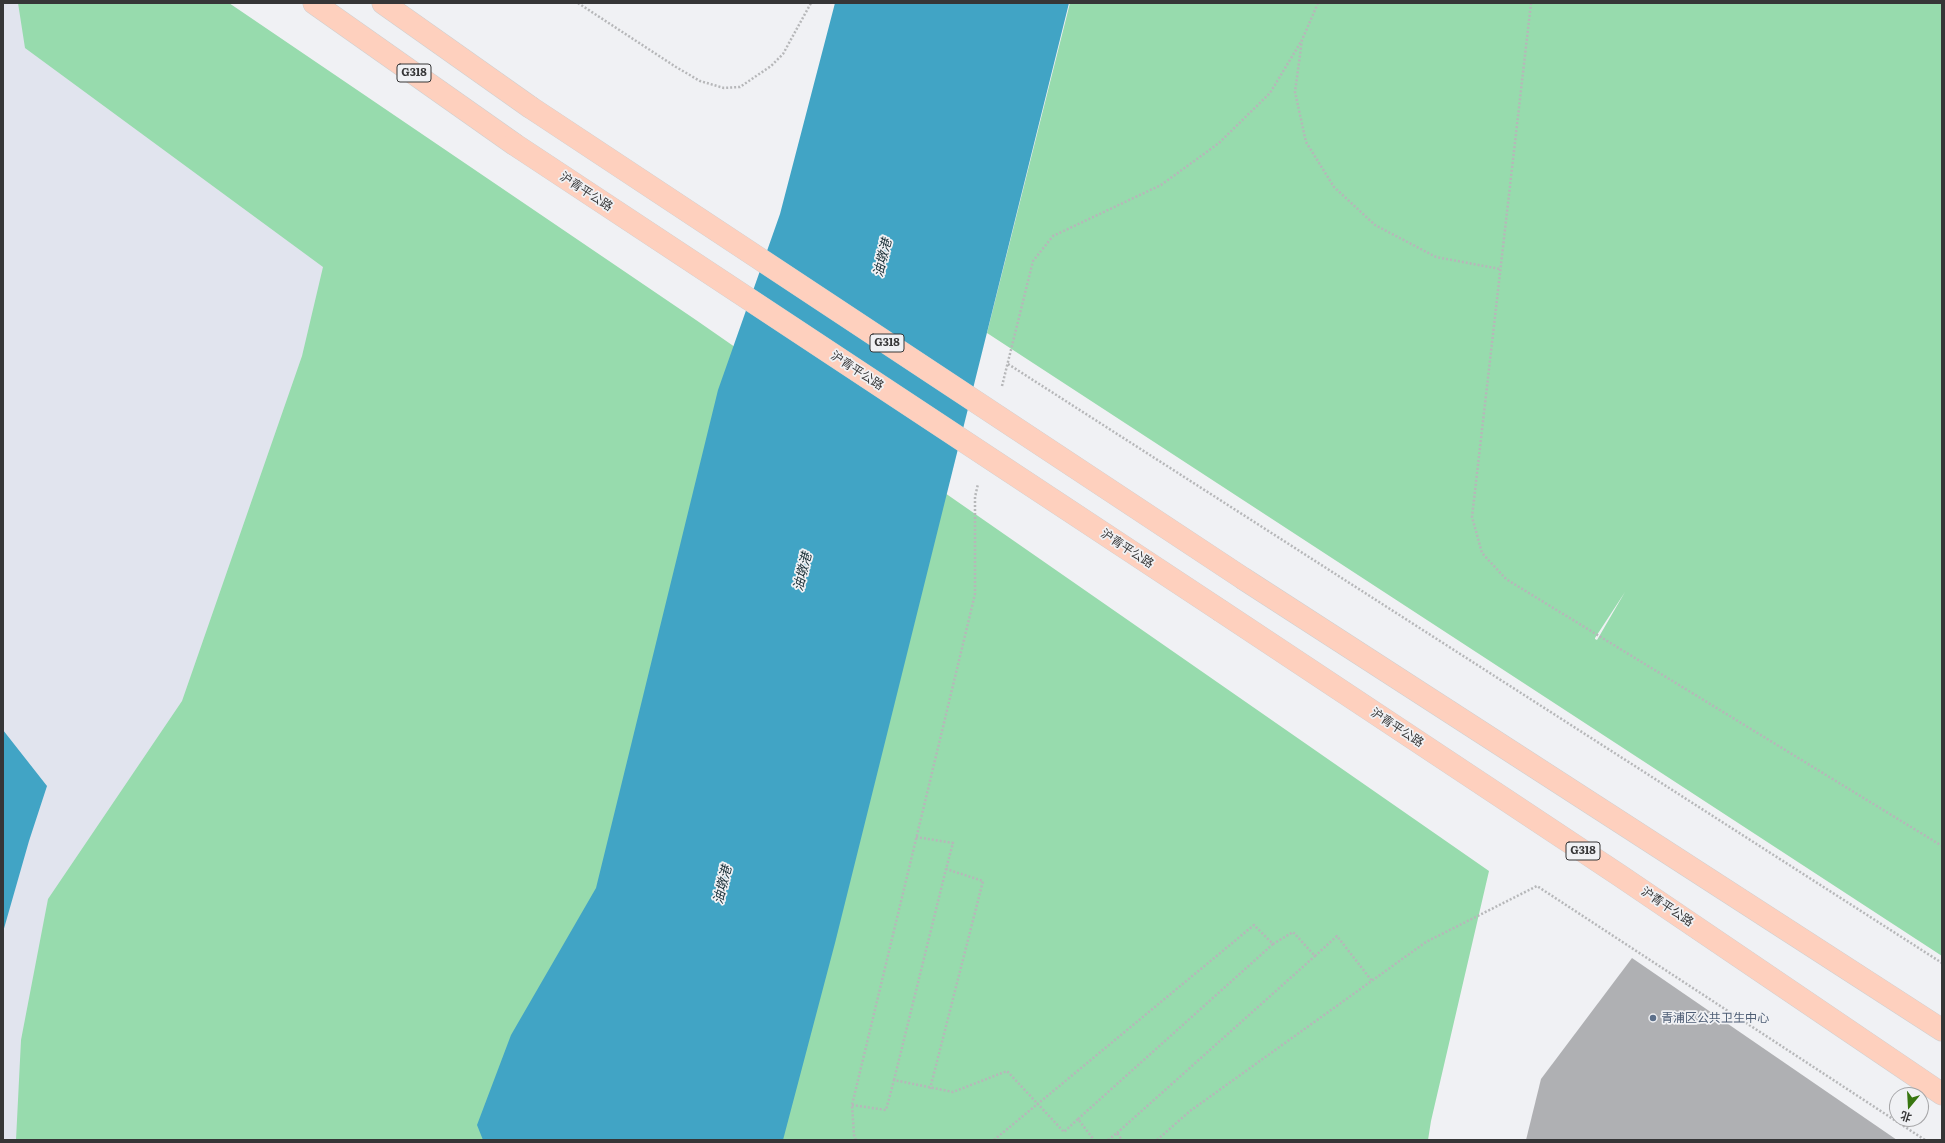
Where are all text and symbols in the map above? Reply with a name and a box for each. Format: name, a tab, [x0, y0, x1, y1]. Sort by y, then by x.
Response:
road number: G318	[397, 64, 431, 82]
street label: 沪青平公路	[557, 170, 615, 214]
water label: 油墩港	[871, 237, 895, 279]
road number: G318	[870, 334, 904, 352]
street label: 沪青平公路	[828, 349, 886, 393]
street label: 沪青平公路	[1098, 527, 1156, 571]
water label: 油墩港	[791, 551, 815, 593]
street label: 沪青平公路	[1368, 706, 1426, 750]
road number: G318	[1566, 842, 1600, 860]
water label: 油墩港	[711, 864, 735, 906]
street label: 沪青平公路	[1638, 884, 1696, 930]
place label: 青浦区公共卫生中心	[1661, 1011, 1769, 1025]
marker: 青浦区公共卫生中心	[1648, 1013, 1658, 1023]
north arrow	[1889, 1087, 1929, 1127]
text: 北	[1898, 1108, 1913, 1127]

